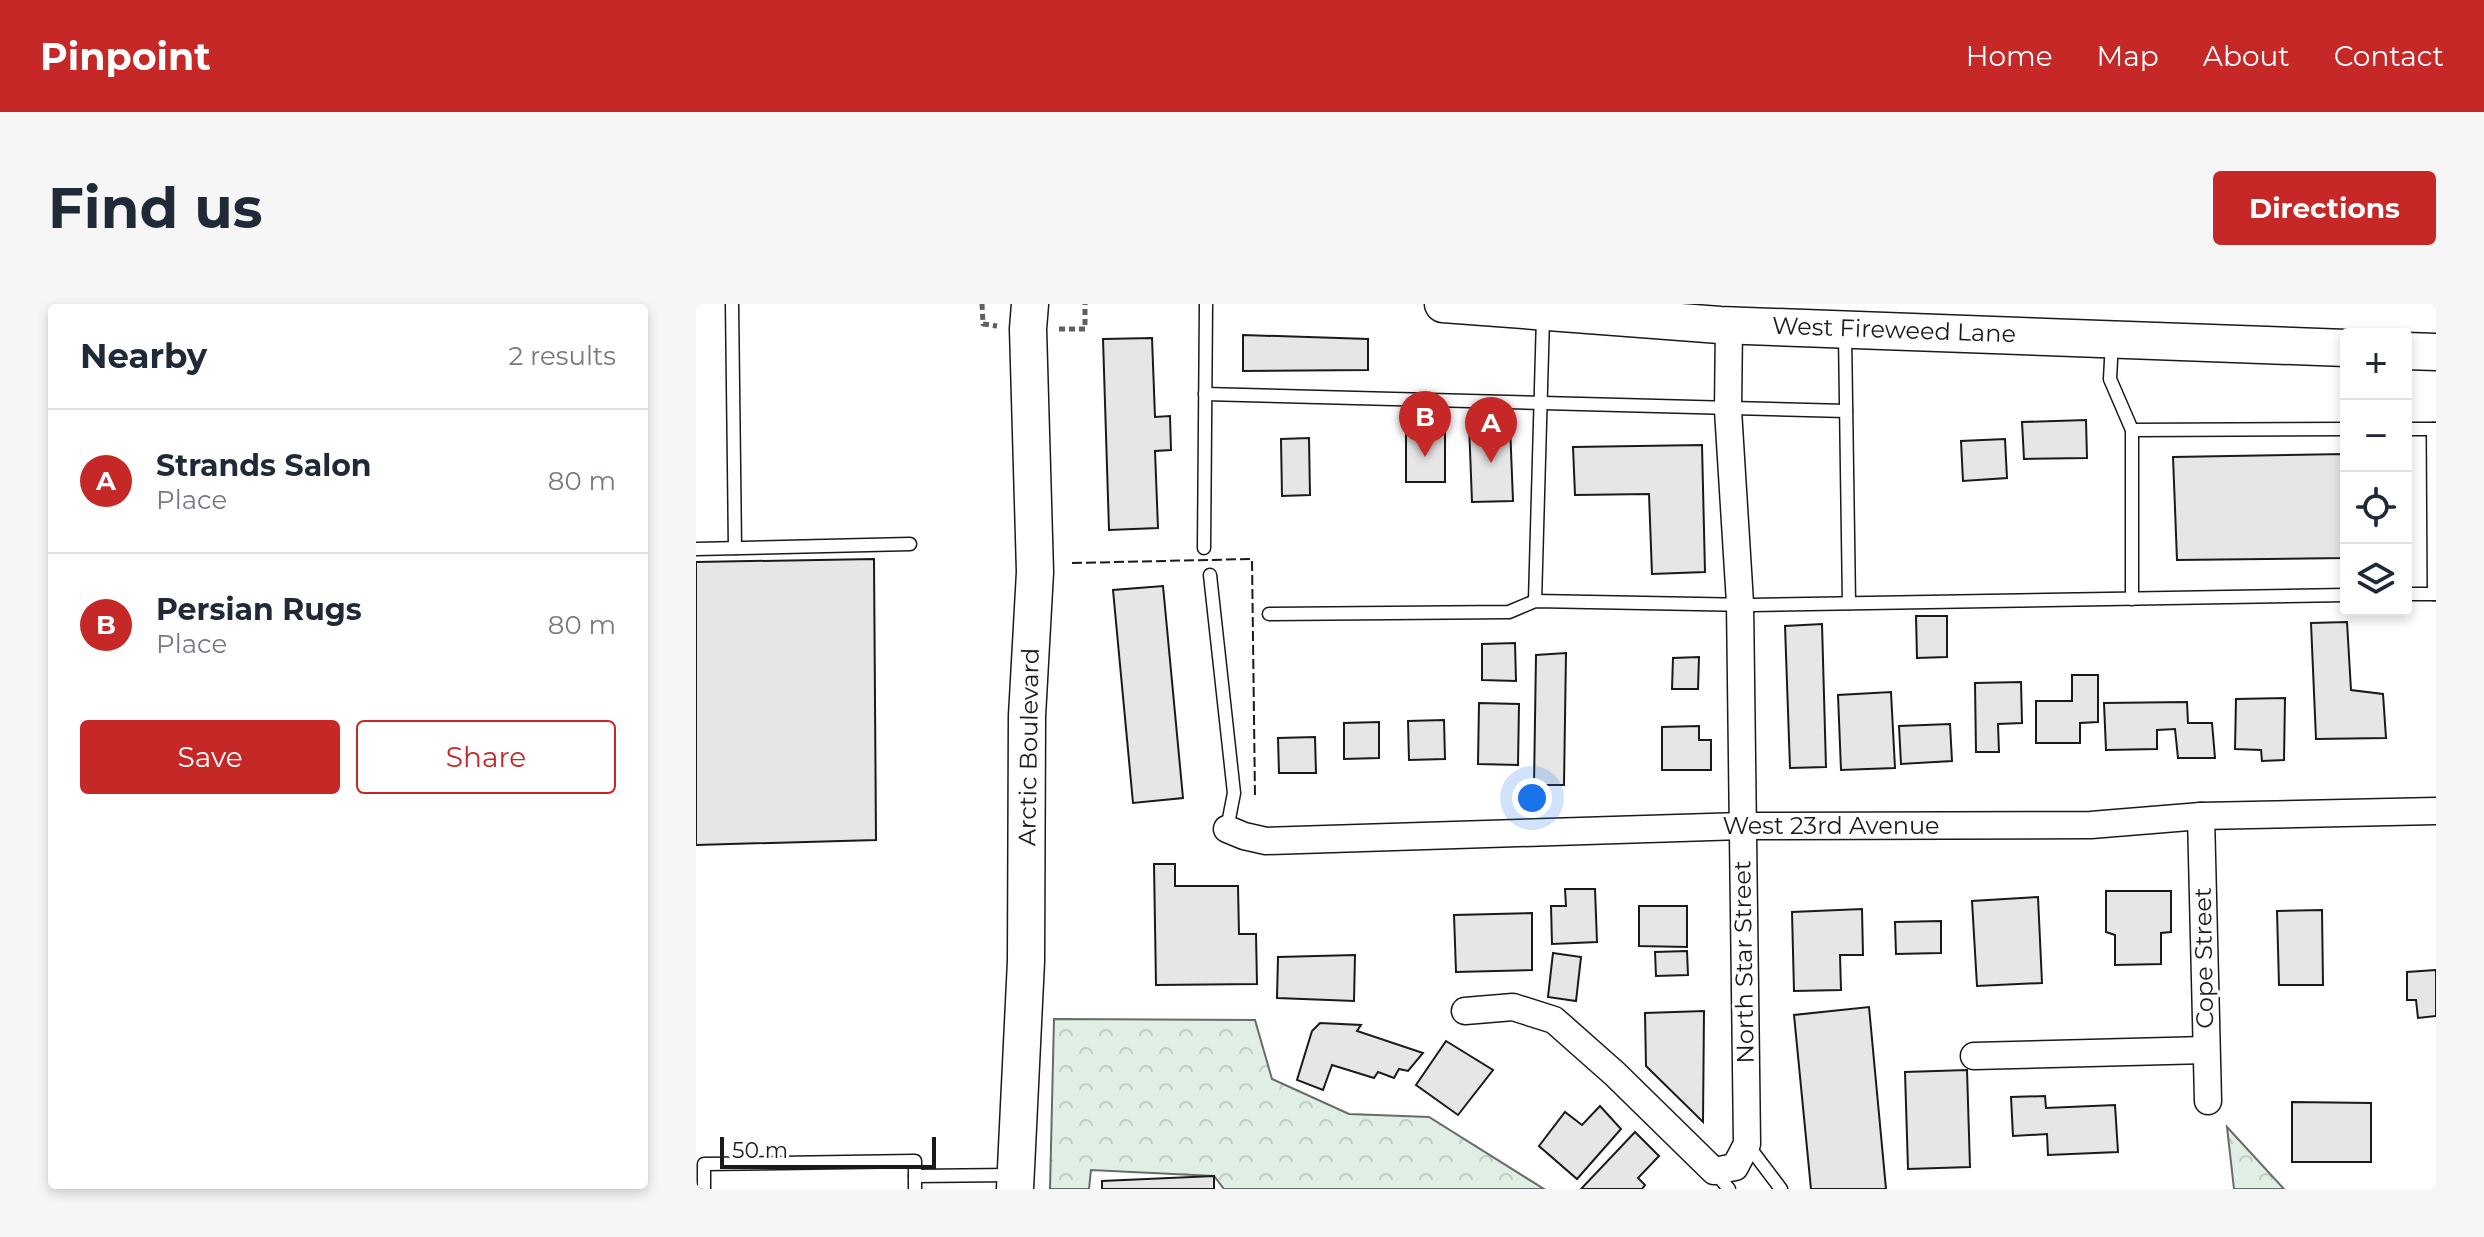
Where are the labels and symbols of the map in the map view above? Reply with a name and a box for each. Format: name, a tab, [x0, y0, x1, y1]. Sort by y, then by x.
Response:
street label: West Fireweed Lane	[1772, 311, 2017, 348]
pin: B	[1399, 391, 1451, 457]
pin: A	[1465, 397, 1517, 463]
street label: Arctic Boulevard	[1012, 648, 1045, 846]
your location	[1512, 778, 1552, 818]
street label: West 23rd Avenue	[1722, 811, 1940, 840]
street label: North Star Street	[1727, 860, 1760, 1064]
street label: Cope Street	[2188, 887, 2219, 1029]
scale bar	[720, 1133, 936, 1169]

